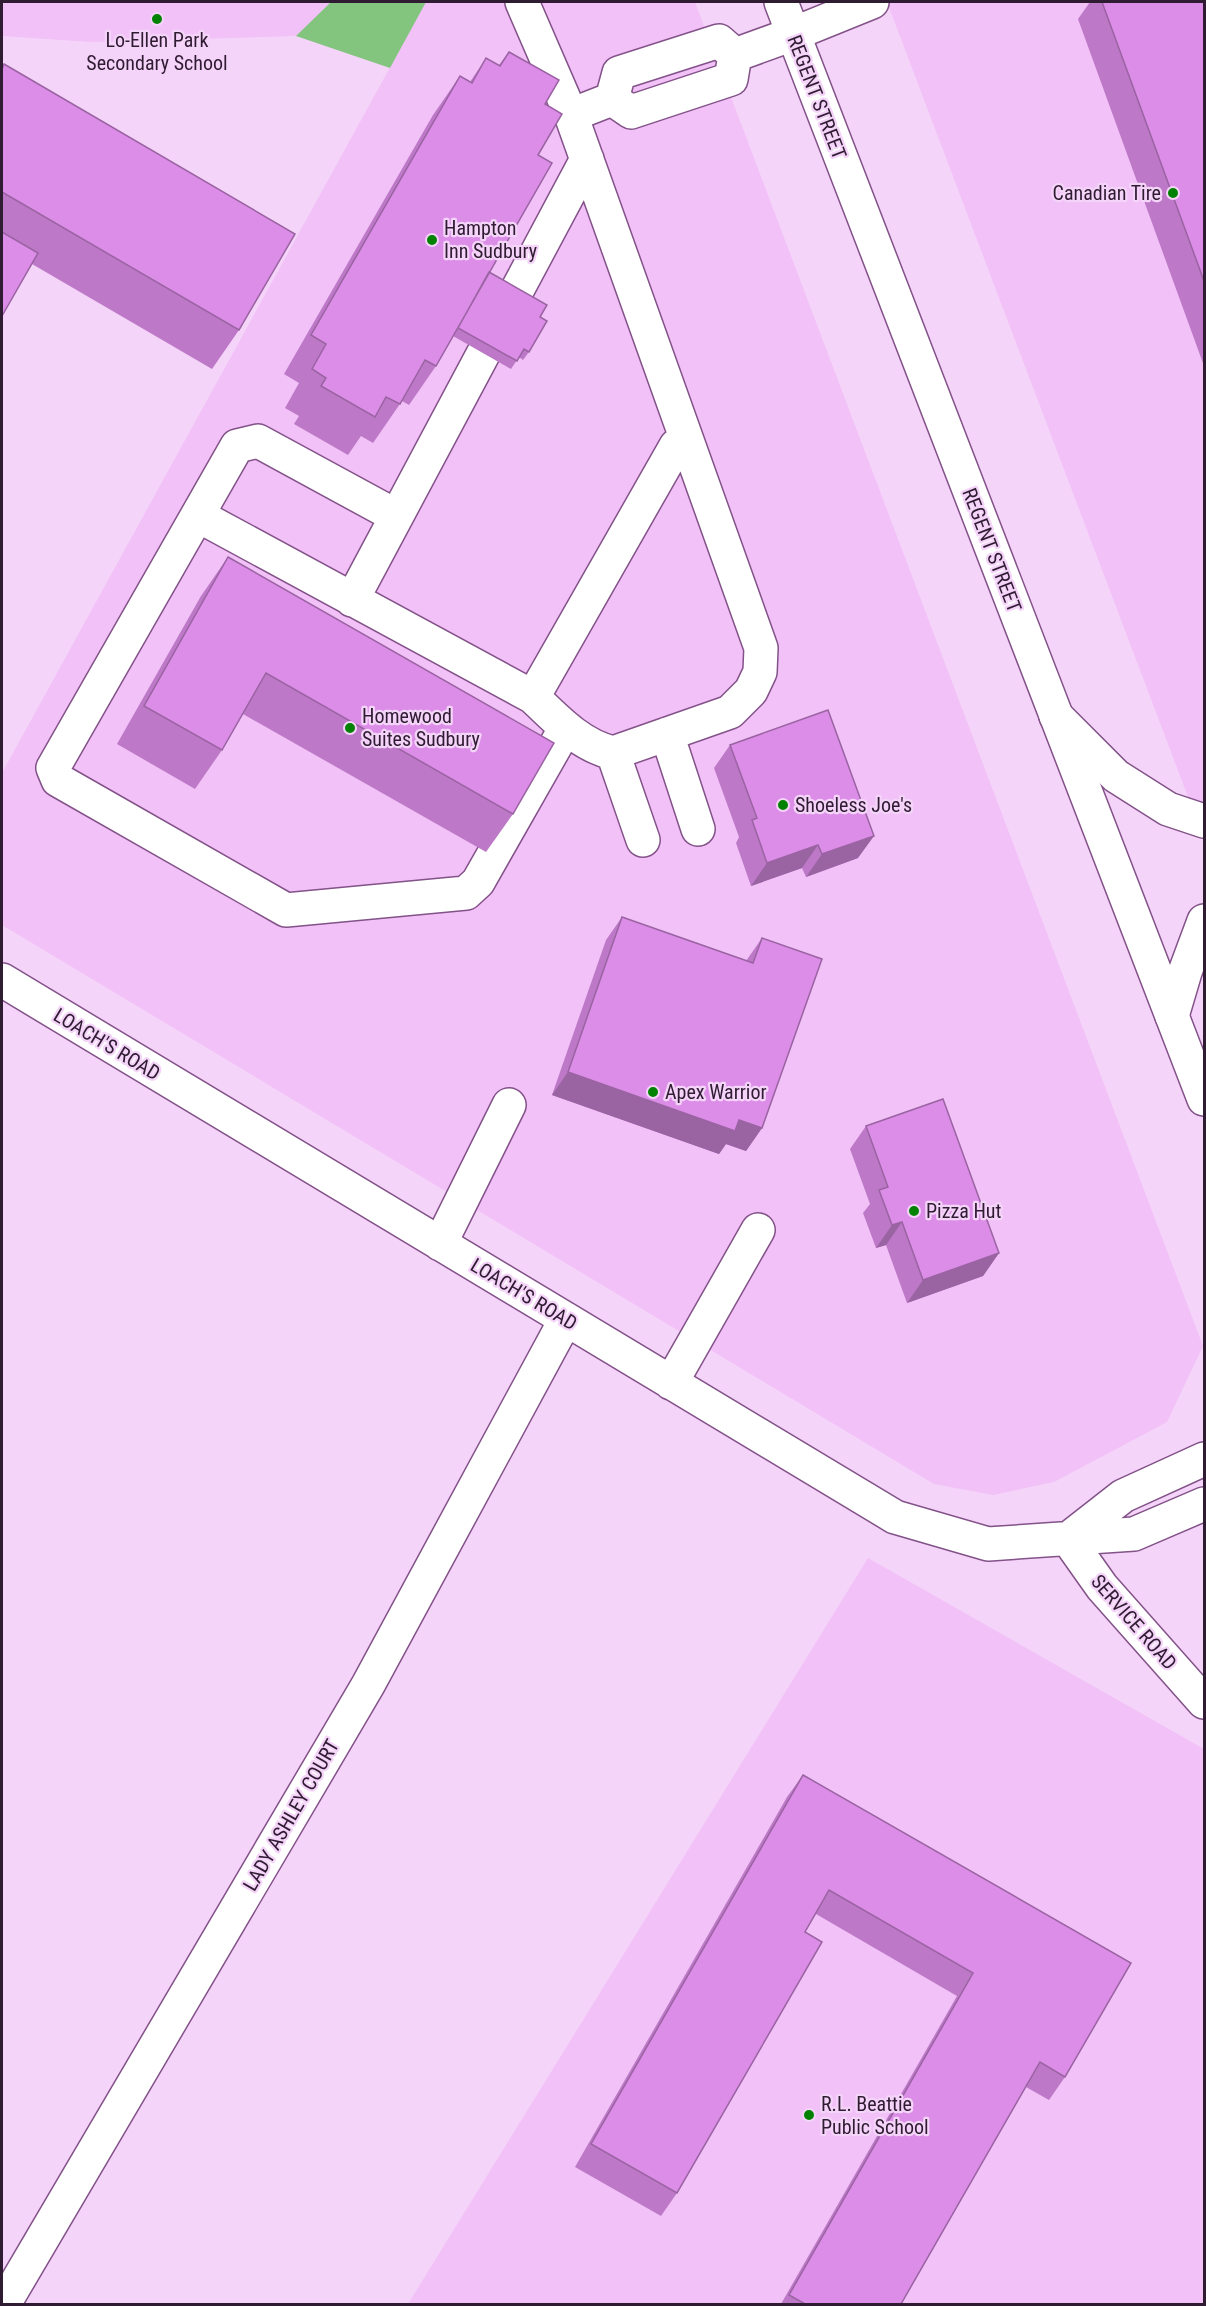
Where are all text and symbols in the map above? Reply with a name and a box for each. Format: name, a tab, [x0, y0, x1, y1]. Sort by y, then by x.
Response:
marker: Lo-Ellen Park Secondary School	[150, 12, 164, 26]
place label: Lo-Ellen Park Secondary School	[86, 28, 228, 75]
street label: REGENT STREET	[782, 32, 852, 162]
place label: Canadian Tire	[1053, 181, 1161, 205]
marker: Canadian Tire	[1166, 186, 1180, 200]
place label: Hampton Inn Sudbury	[444, 216, 537, 263]
marker: Hampton Inn Sudbury	[425, 233, 439, 247]
street label: REGENT STREET	[957, 485, 1027, 615]
place label: Homewood Suites Sudbury	[362, 704, 480, 751]
marker: Homewood Suites Sudbury	[343, 721, 357, 735]
place label: Shoeless Joe's	[795, 793, 912, 817]
marker: Shoeless Joe's	[776, 798, 790, 812]
street label: LOACH'S ROAD	[50, 1003, 164, 1085]
place label: Apex Warrior	[665, 1080, 767, 1104]
marker: Apex Warrior	[646, 1085, 660, 1099]
place label: Pizza Hut	[926, 1199, 1001, 1223]
marker: Pizza Hut	[907, 1204, 921, 1218]
street label: LOACH'S ROAD	[467, 1253, 581, 1335]
street label: SERVICE ROAD	[1086, 1570, 1182, 1674]
street label: LADY ASHLEY COURT	[238, 1735, 344, 1895]
place label: R.L. Beattie Public School	[821, 2092, 929, 2139]
marker: R.L. Beattie Public School	[802, 2108, 816, 2122]

